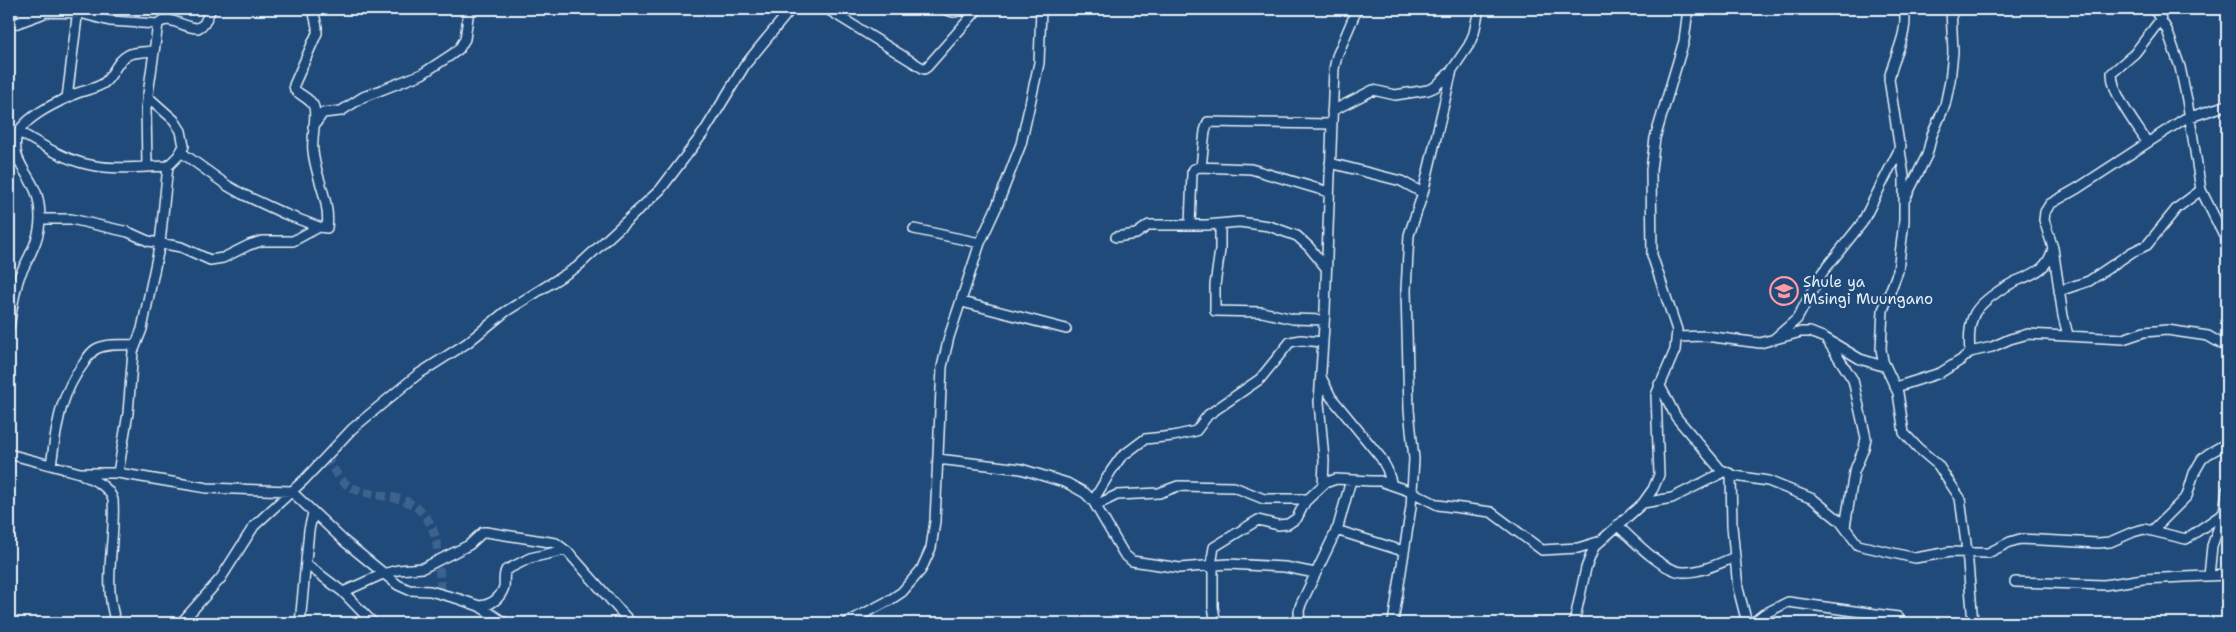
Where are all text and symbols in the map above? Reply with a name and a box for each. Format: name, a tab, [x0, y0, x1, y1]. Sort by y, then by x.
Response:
place label: Shule ya Msingi Muungano	[1803, 272, 1933, 309]
school or university icon: Shule ya Msingi Muungano	[1769, 276, 1799, 306]

